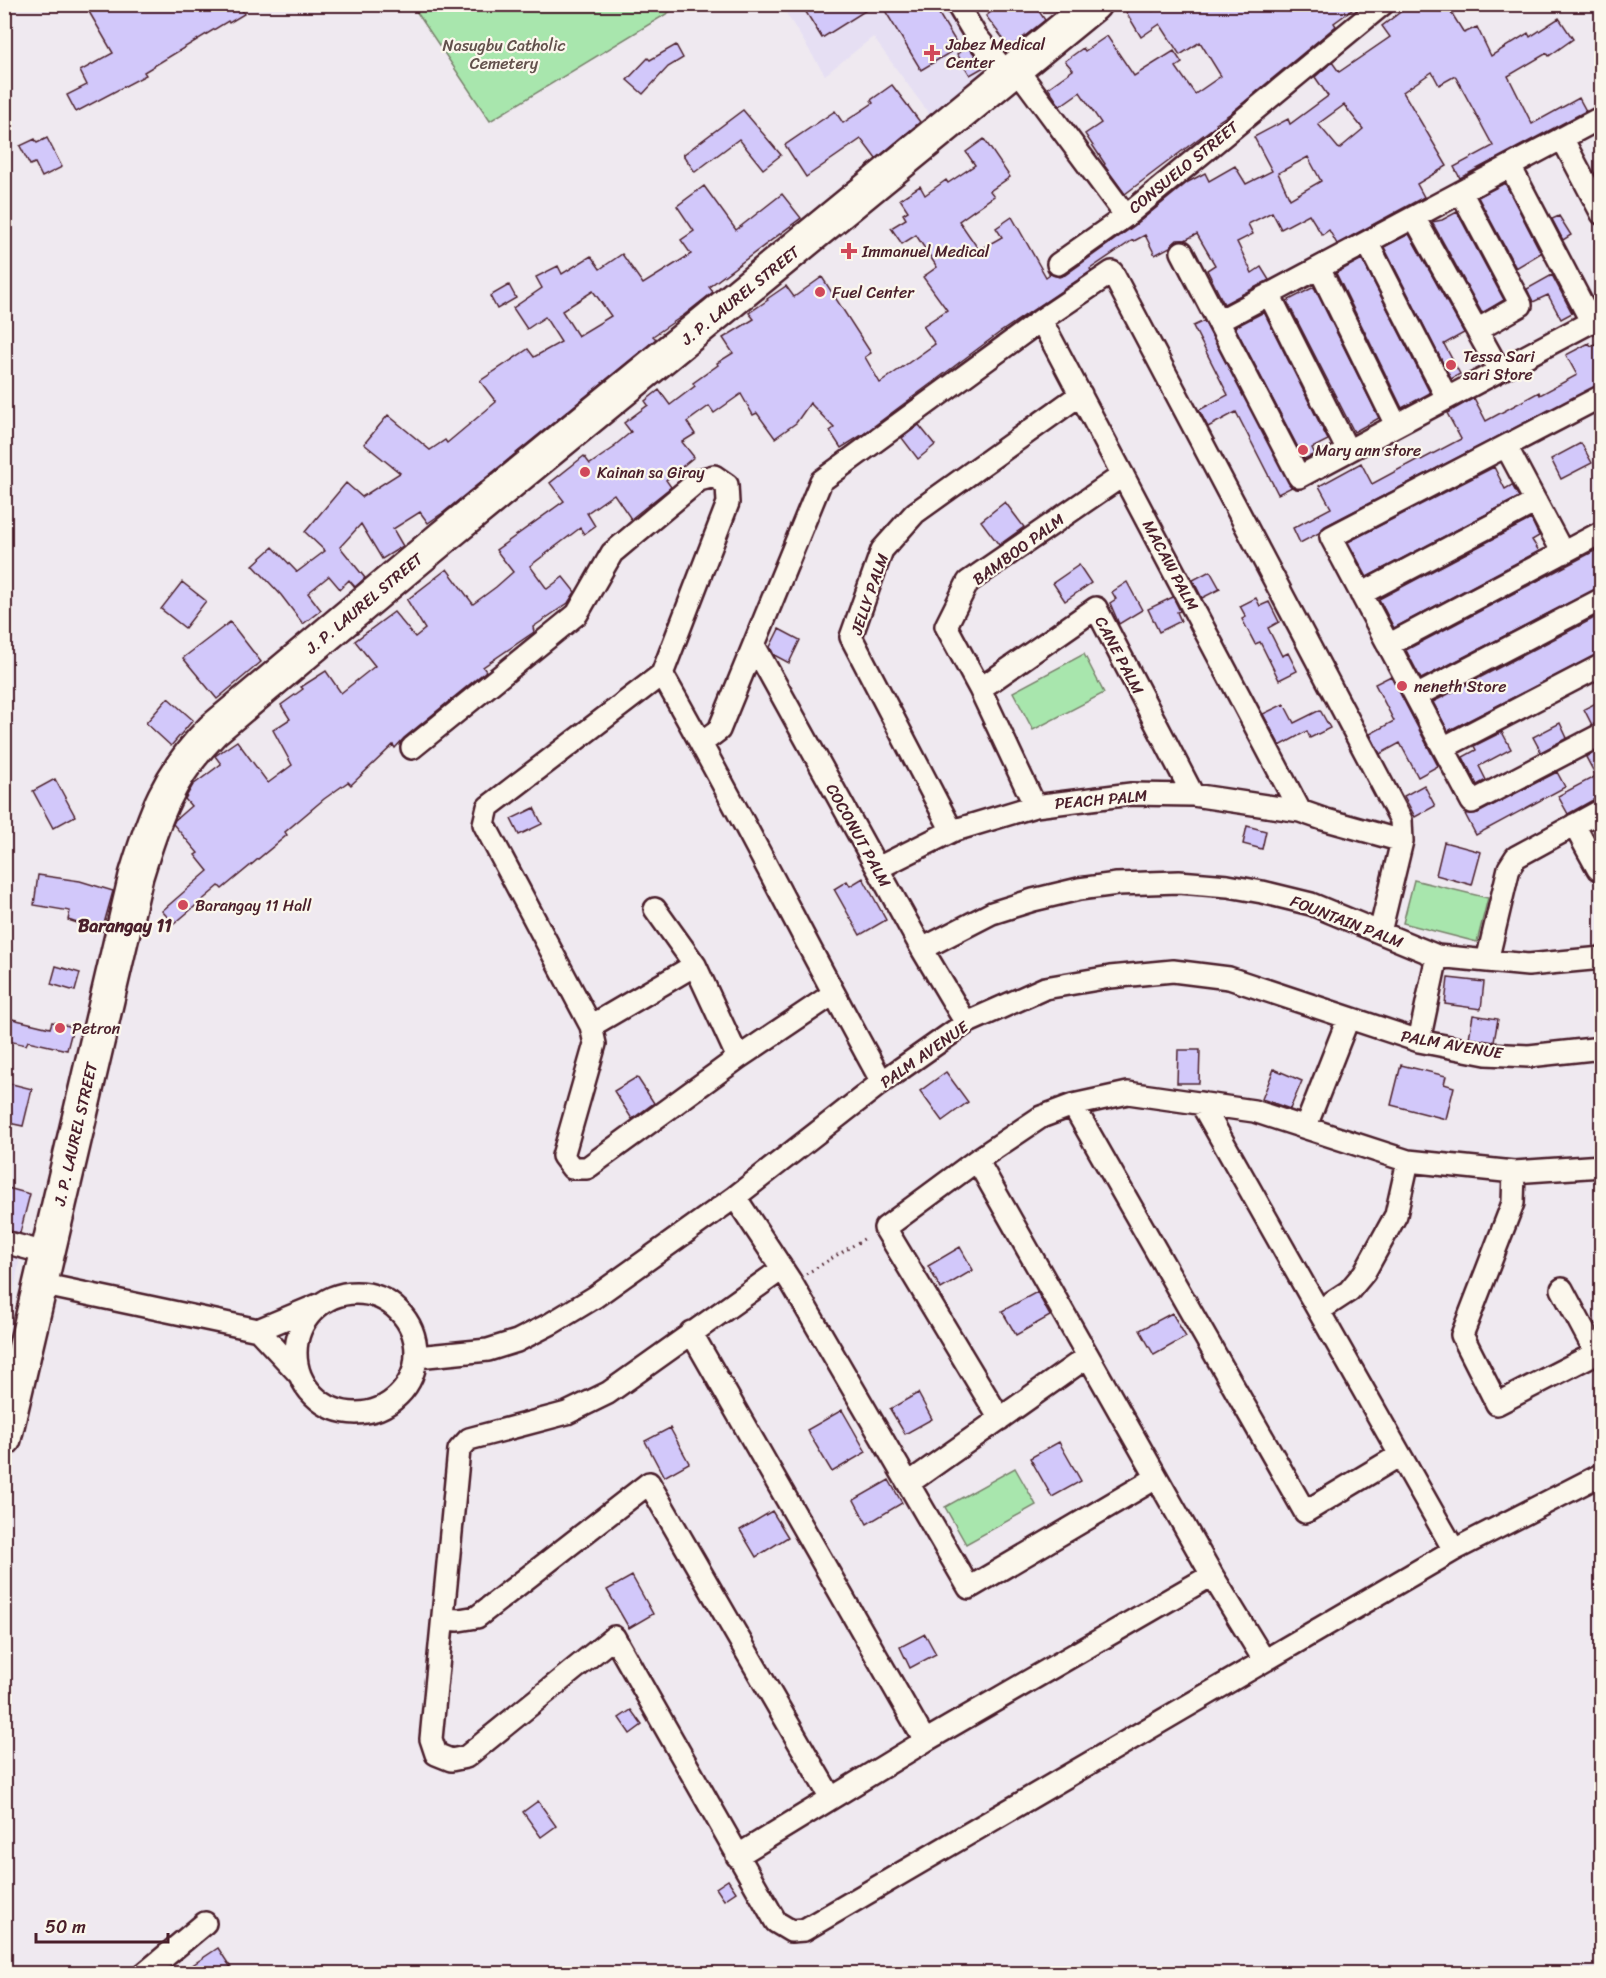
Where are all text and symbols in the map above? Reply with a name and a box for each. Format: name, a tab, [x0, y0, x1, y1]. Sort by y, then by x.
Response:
place label: Jabez Medical Center	[945, 30, 1046, 77]
park label: Nasugbu Catholic Cemetery	[443, 31, 565, 78]
marker: Jabez Medical Center	[923, 44, 941, 62]
street label: CONSUELO STREET	[1122, 113, 1246, 221]
street label: J. P. LAUREL STREET	[674, 237, 807, 353]
place label: Immanuel Medical	[861, 237, 990, 266]
marker: Immanuel Medical	[840, 242, 858, 260]
place label: Fuel Center	[832, 278, 915, 307]
marker: Fuel Center	[813, 285, 827, 299]
place label: Tessa Sari sari Store	[1462, 342, 1535, 389]
marker: Tessa Sari sari Store	[1444, 358, 1458, 372]
place label: Mary ann store	[1315, 436, 1421, 465]
marker: Mary ann store	[1296, 443, 1310, 457]
place label: Kainan sa Giray	[597, 458, 705, 487]
marker: Kainan sa Giray	[578, 465, 592, 479]
street label: BAMBOO PALM	[966, 506, 1071, 593]
street label: MACAW PALM	[1134, 514, 1207, 616]
street label: J. P. LAUREL STREET	[298, 545, 430, 662]
street label: JELLY PALM	[842, 550, 897, 640]
street label: CANE PALM	[1087, 611, 1153, 700]
place label: neneth Store	[1414, 672, 1506, 701]
marker: neneth Store	[1395, 679, 1409, 693]
street label: COCONUT PALM	[818, 778, 899, 893]
street label: PEACH PALM	[1054, 781, 1149, 818]
street label: FOUNTAIN PALM	[1286, 887, 1408, 956]
place label: Barangay 11 Hall	[195, 891, 312, 920]
marker: Barangay 11 Hall	[176, 898, 190, 912]
district label: Barangay 11	[78, 910, 172, 942]
street label: PALM AVENUE	[874, 1012, 976, 1096]
place label: Petron	[72, 1014, 121, 1043]
marker: Petron	[53, 1021, 67, 1035]
street label: PALM AVENUE	[1399, 1021, 1506, 1068]
street label: J. P. LAUREL STREET	[45, 1059, 106, 1210]
scale bar	[36, 1906, 168, 1944]
text: 50 m	[45, 1911, 86, 1943]

